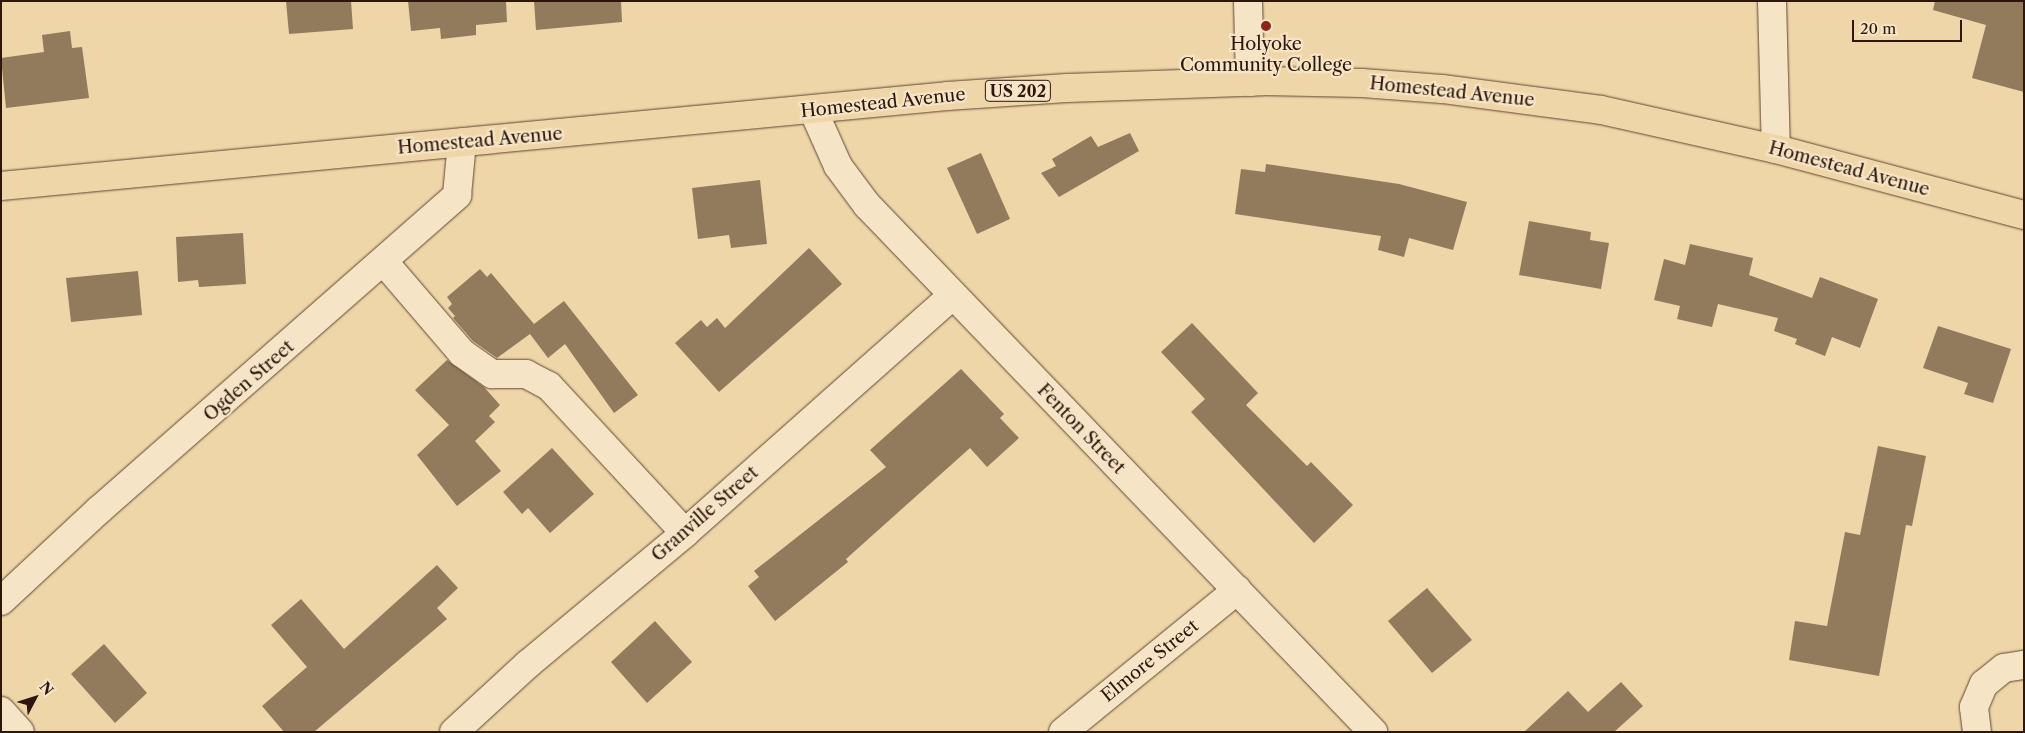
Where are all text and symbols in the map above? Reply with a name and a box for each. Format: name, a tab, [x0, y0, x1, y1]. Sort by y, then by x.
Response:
scale bar	[1855, 10, 1965, 42]
text: 20 m	[1860, 19, 1896, 38]
marker: Holyoke Community College	[1260, 20, 1272, 32]
place label: Holyoke Community College	[1180, 34, 1352, 76]
street label: Homestead Avenue	[1368, 73, 1536, 111]
road number: US 202	[984, 78, 1052, 104]
street label: Homestead Avenue	[799, 84, 967, 122]
street label: Homestead Avenue	[396, 123, 564, 159]
street label: Homestead Avenue	[1766, 137, 1932, 201]
street label: Ogden Street	[199, 336, 299, 426]
street label: Fenton Street	[1033, 380, 1129, 478]
street label: Granville Street	[647, 462, 763, 566]
street label: Elmore Street	[1097, 615, 1203, 707]
north arrow	[10, 673, 60, 723]
text: N	[36, 678, 57, 699]

